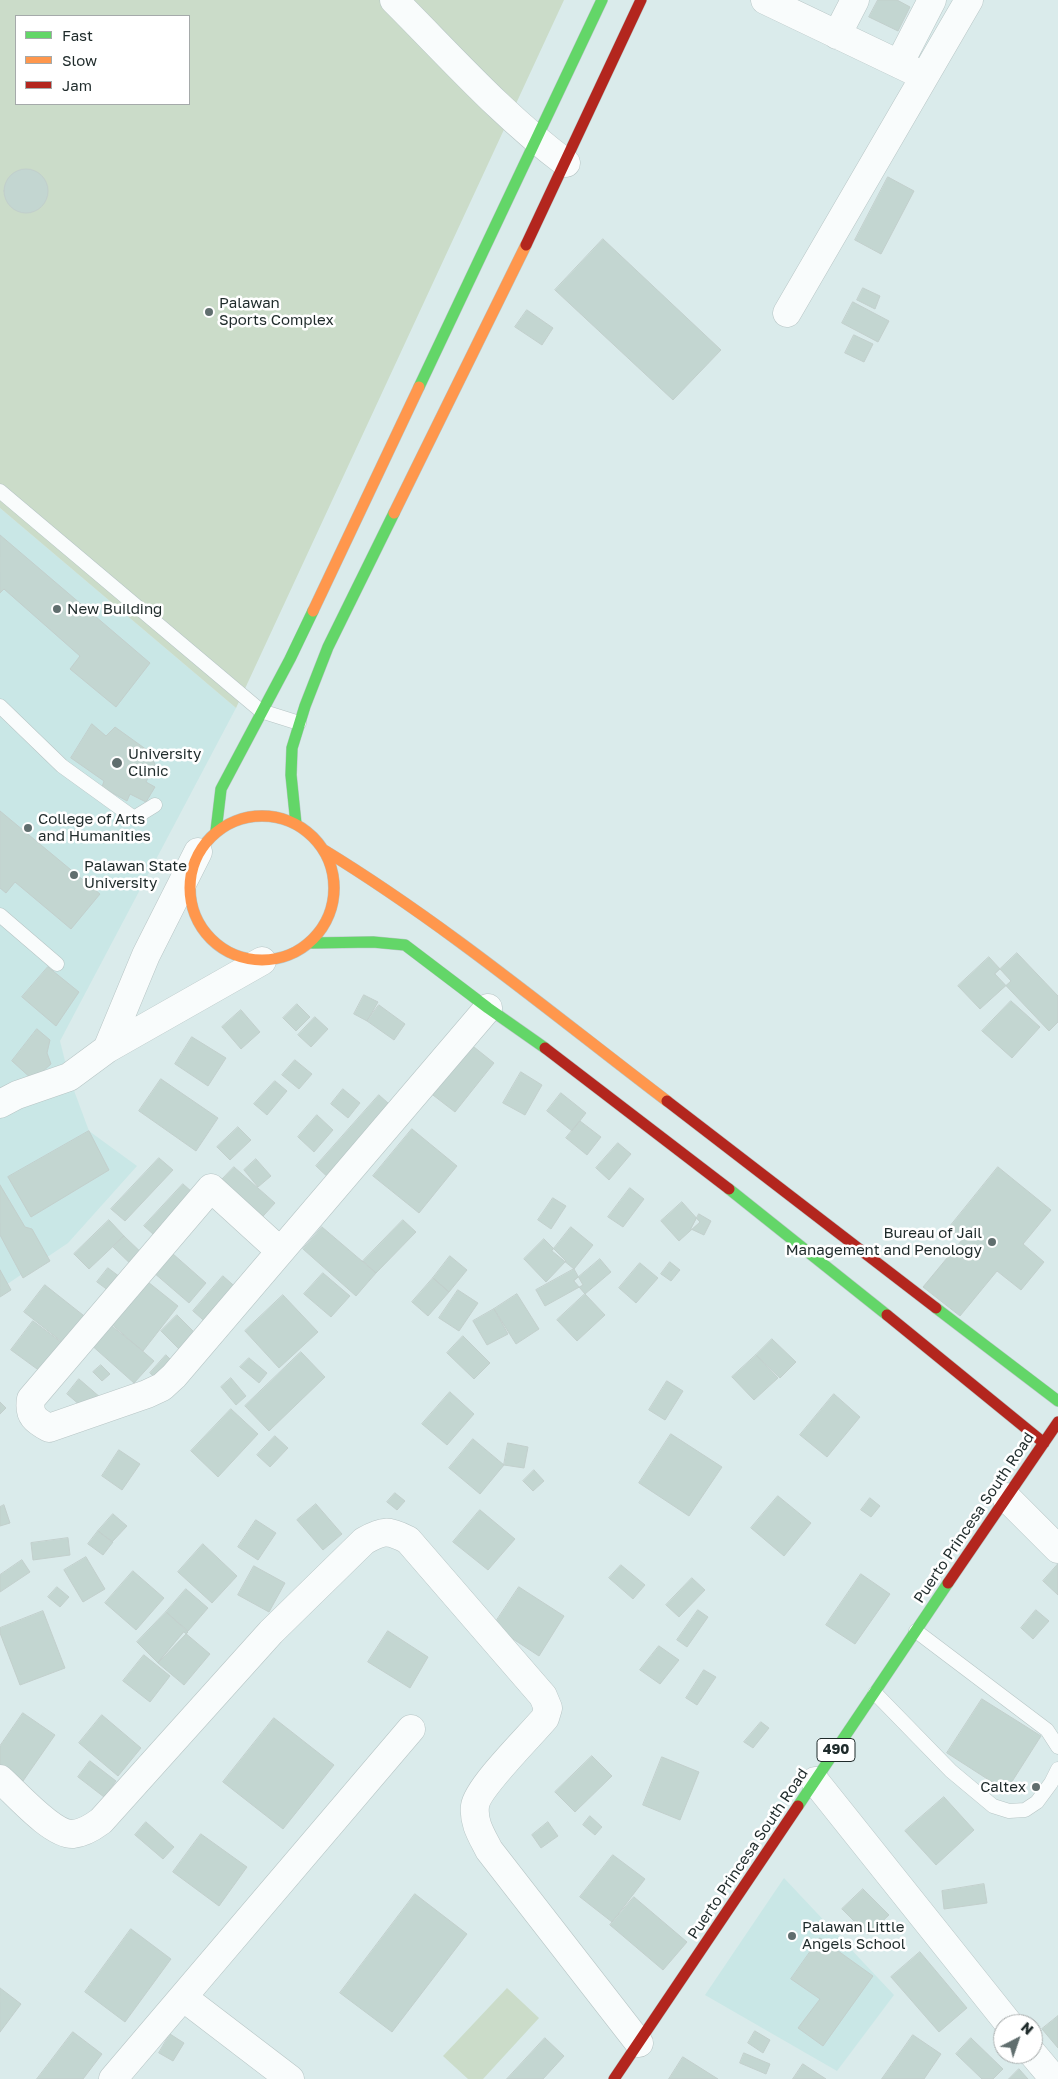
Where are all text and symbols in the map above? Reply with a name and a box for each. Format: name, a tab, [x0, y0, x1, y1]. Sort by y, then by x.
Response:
legend	[15, 15, 190, 105]
text: Fast	[62, 26, 93, 44]
text: Slow	[62, 51, 97, 69]
text: Jam	[62, 76, 92, 94]
place label: Palawan Sports Complex	[219, 294, 334, 329]
marker: Palawan Sports Complex	[203, 306, 215, 318]
place label: New Building	[67, 600, 162, 618]
marker: New Building	[51, 603, 63, 615]
place label: University Clinic	[128, 745, 202, 780]
marker: University Clinic	[110, 756, 124, 770]
place label: College of Arts and Humanities	[38, 810, 151, 845]
marker: College of Arts and Humanities	[22, 822, 34, 834]
place label: Palawan State University	[84, 857, 187, 892]
marker: Palawan State University	[68, 869, 80, 881]
place label: Bureau of Jail Management and Penology	[786, 1224, 982, 1259]
marker: Bureau of Jail Management and Penology	[986, 1236, 998, 1248]
street label: Puerto Princesa South Road	[910, 1429, 1038, 1607]
road number: 490	[817, 1738, 855, 1762]
street label: Puerto Princesa South Road	[684, 1765, 812, 1943]
place label: Caltex	[980, 1778, 1026, 1796]
marker: Caltex	[1030, 1781, 1042, 1793]
place label: Palawan Little Angels School	[802, 1918, 905, 1953]
marker: Palawan Little Angels School	[786, 1930, 798, 1942]
north arrow	[993, 2014, 1043, 2064]
text: N	[1018, 2018, 1037, 2038]

